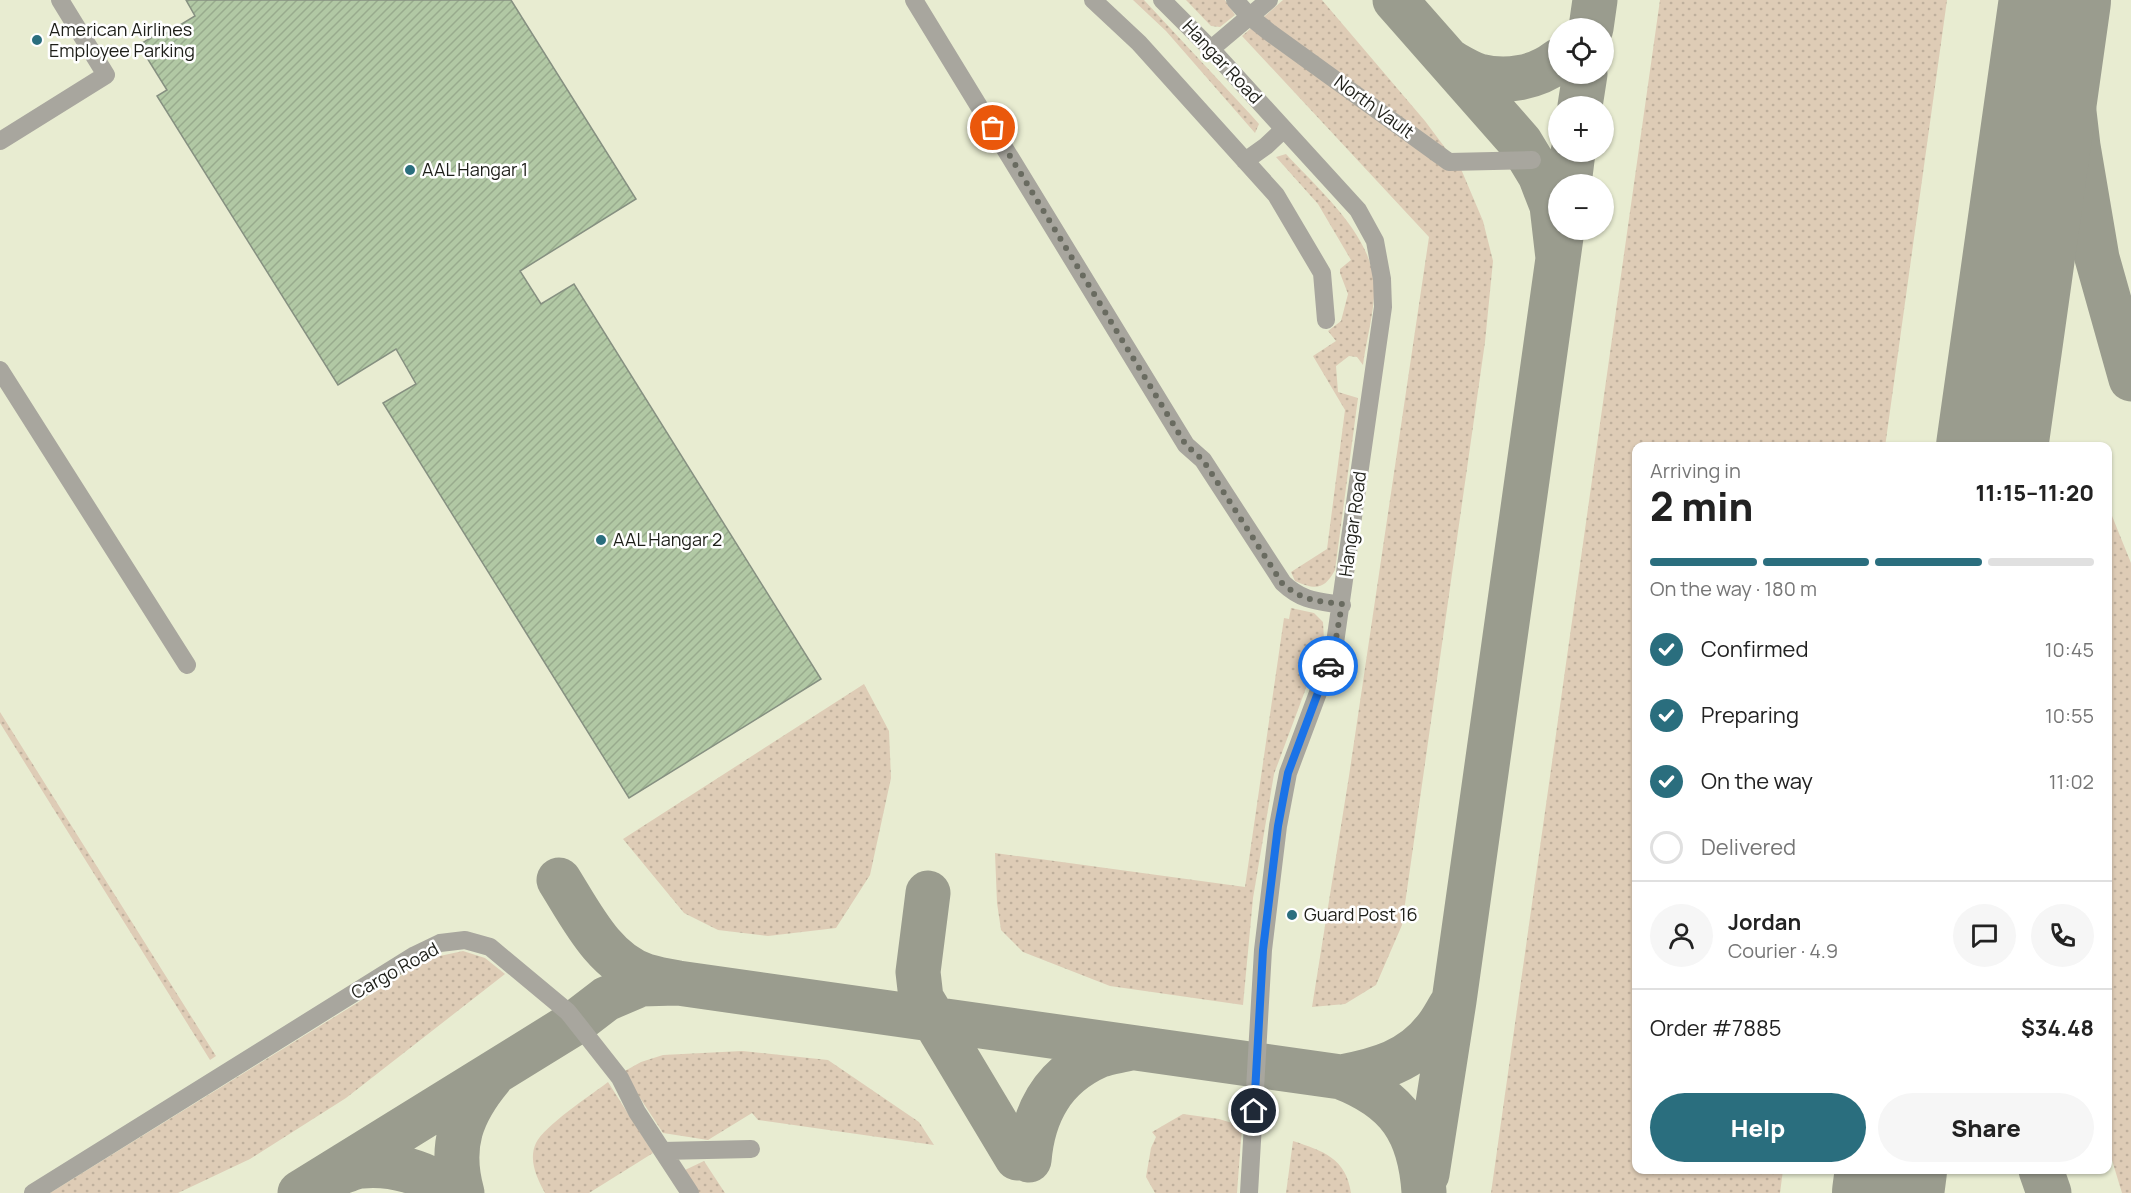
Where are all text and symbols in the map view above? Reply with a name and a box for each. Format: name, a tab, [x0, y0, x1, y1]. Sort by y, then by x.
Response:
street label: Hangar Road	[1178, 14, 1268, 108]
place label: American Airlines Employee Parking	[49, 17, 195, 62]
map controls	[1548, 18, 1614, 240]
button: locate	[1548, 18, 1614, 84]
marker: American Airlines Employee Parking	[30, 33, 44, 47]
street label: North Vault	[1330, 69, 1419, 143]
button: +	[1548, 96, 1614, 162]
pin	[967, 102, 1018, 153]
icon: bag	[976, 111, 1009, 144]
place label: AAL Hangar 1	[422, 157, 528, 181]
marker: AAL Hangar 1	[403, 163, 417, 177]
button: −	[1548, 174, 1614, 240]
text: Arriving in	[1650, 457, 1741, 484]
street label: Hangar Road	[1333, 469, 1371, 578]
text: 11:15–11:20	[1975, 478, 2094, 508]
text: 2 min	[1650, 479, 1753, 533]
place label: AAL Hangar 2	[613, 527, 722, 551]
marker: AAL Hangar 2	[594, 533, 608, 547]
text: On the way · 180 m	[1650, 575, 1817, 602]
icon: check	[1650, 633, 1683, 666]
text: Confirmed	[1701, 634, 1809, 664]
courier	[1298, 636, 1358, 696]
text: 10:45	[2045, 636, 2094, 663]
icon: car	[1312, 650, 1345, 683]
icon: check	[1650, 699, 1683, 732]
text: Preparing	[1701, 700, 1799, 730]
text: 10:55	[2045, 702, 2094, 729]
icon: check	[1650, 765, 1683, 798]
text: On the way	[1701, 766, 1813, 796]
text: 11:02	[2049, 768, 2094, 795]
text: Delivered	[1701, 832, 1796, 862]
place label: Guard Post 16	[1304, 902, 1418, 926]
button: person	[1650, 904, 1713, 967]
button: chat	[1953, 904, 2016, 967]
button: phone	[2031, 904, 2094, 967]
text: Jordan	[1728, 907, 1801, 937]
marker: Guard Post 16	[1285, 908, 1299, 922]
street label: Cargo Road	[346, 936, 443, 1004]
text: Courier · 4.9	[1728, 937, 1838, 964]
text: Order #7885	[1650, 1013, 1781, 1043]
text: $34.48	[2021, 1013, 2094, 1043]
pin	[1228, 1085, 1279, 1136]
button: Help	[1650, 1093, 1866, 1162]
button: Share	[1878, 1093, 2094, 1162]
icon: home	[1237, 1094, 1270, 1127]

